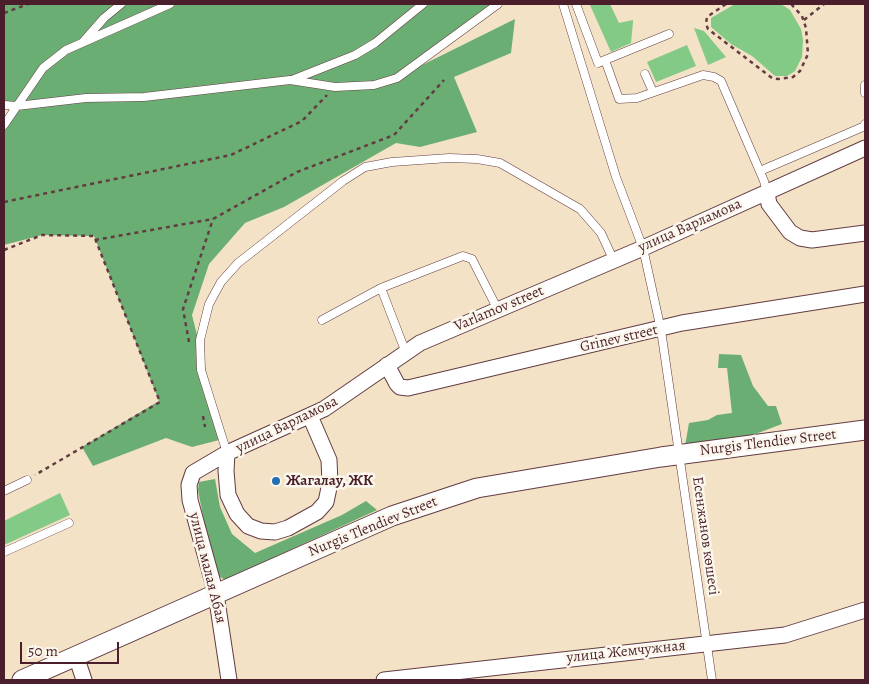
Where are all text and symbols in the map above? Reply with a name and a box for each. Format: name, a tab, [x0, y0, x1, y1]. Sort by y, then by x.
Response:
street label: улица Варламова	[636, 195, 744, 257]
street label: Varlamov street	[451, 282, 547, 336]
street label: Grinev street	[578, 321, 660, 357]
street label: улица Варламова	[233, 393, 341, 457]
street label: Nurgis Tlendiev Street	[699, 426, 837, 460]
place label: Жагалау, ЖК	[286, 472, 373, 490]
marker: Жагалау, ЖК	[270, 475, 282, 487]
street label: Есенжанов көшесі	[688, 476, 722, 596]
street label: Nurgis Tlendiev Street	[306, 493, 440, 561]
street label: улица малая Абая	[185, 511, 229, 625]
scale bar	[22, 632, 121, 664]
street label: улица Жемчужная	[566, 637, 686, 667]
text: 50 m	[28, 641, 58, 661]

